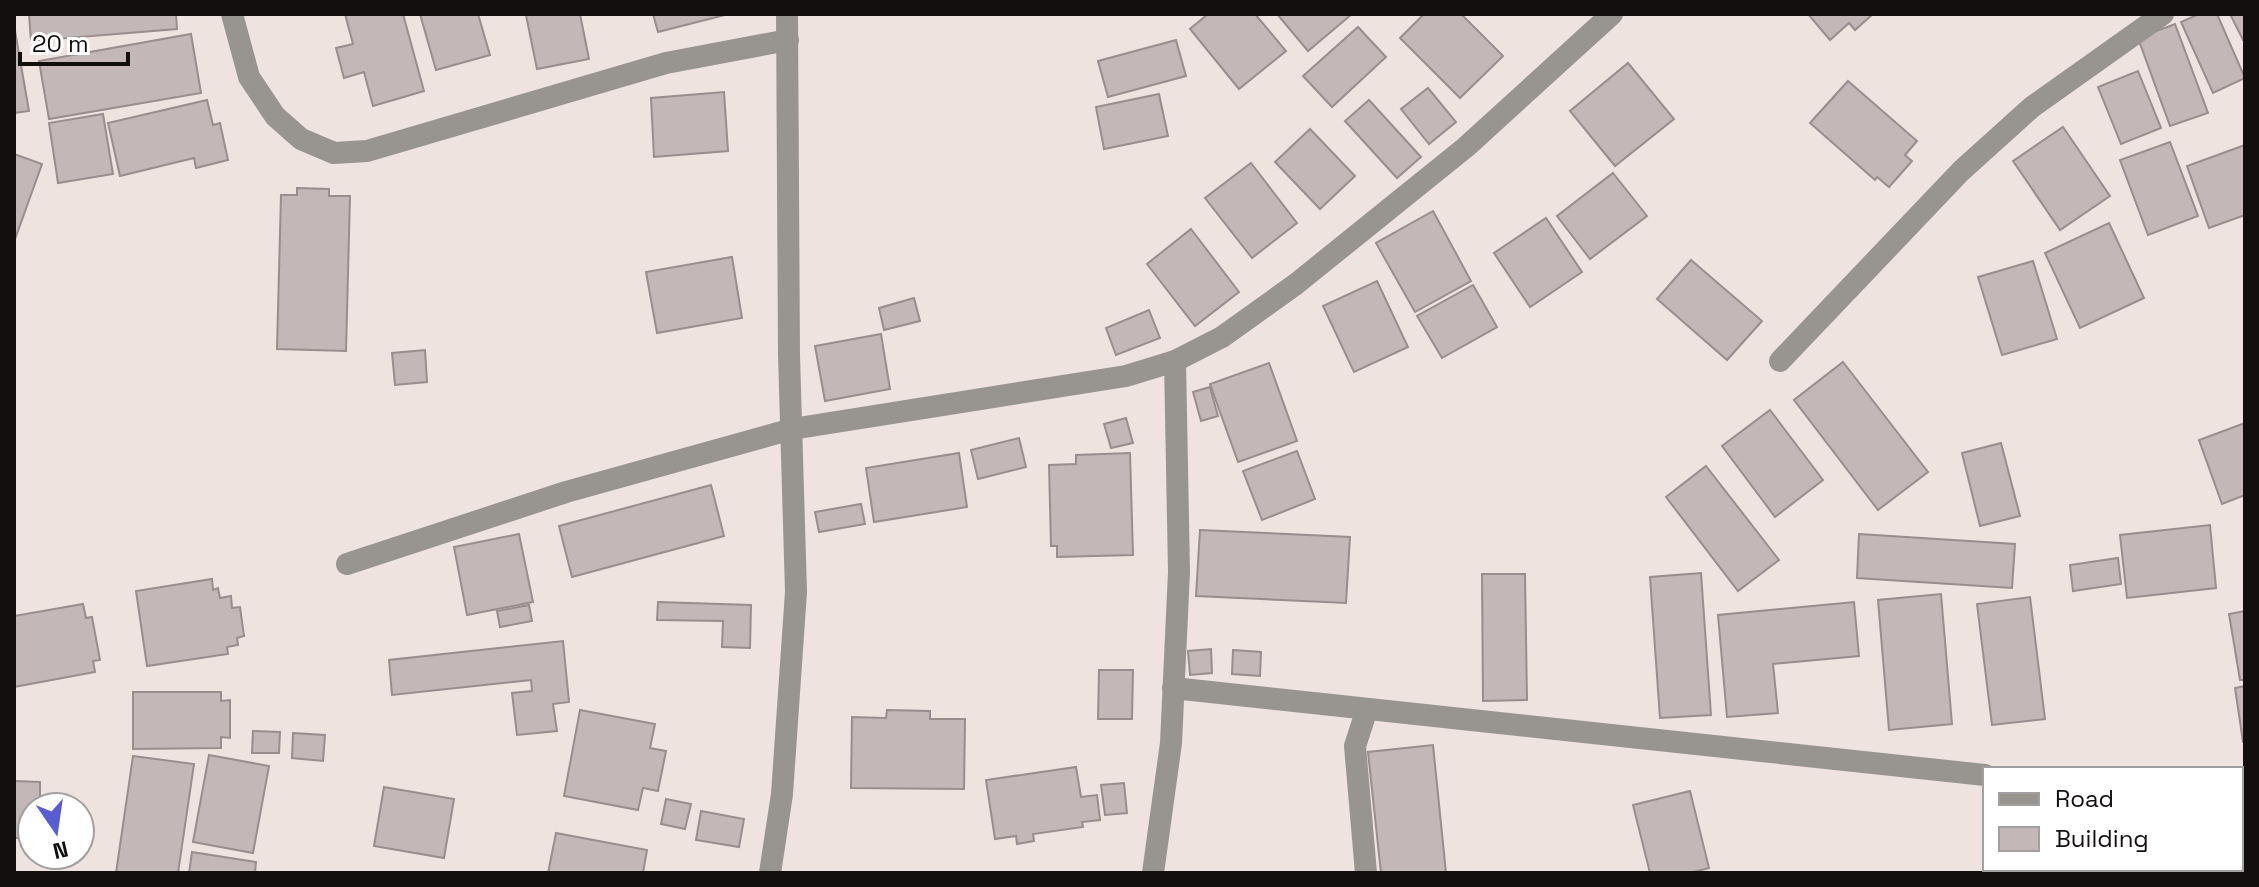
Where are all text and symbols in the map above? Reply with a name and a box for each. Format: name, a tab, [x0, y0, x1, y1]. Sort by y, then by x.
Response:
scale bar	[20, 16, 128, 66]
text: 20 m	[32, 28, 89, 59]
legend	[1983, 767, 2243, 871]
text: Road	[2055, 783, 2114, 814]
north arrow	[16, 791, 96, 871]
text: Building	[2055, 823, 2149, 854]
text: N	[50, 835, 71, 866]

